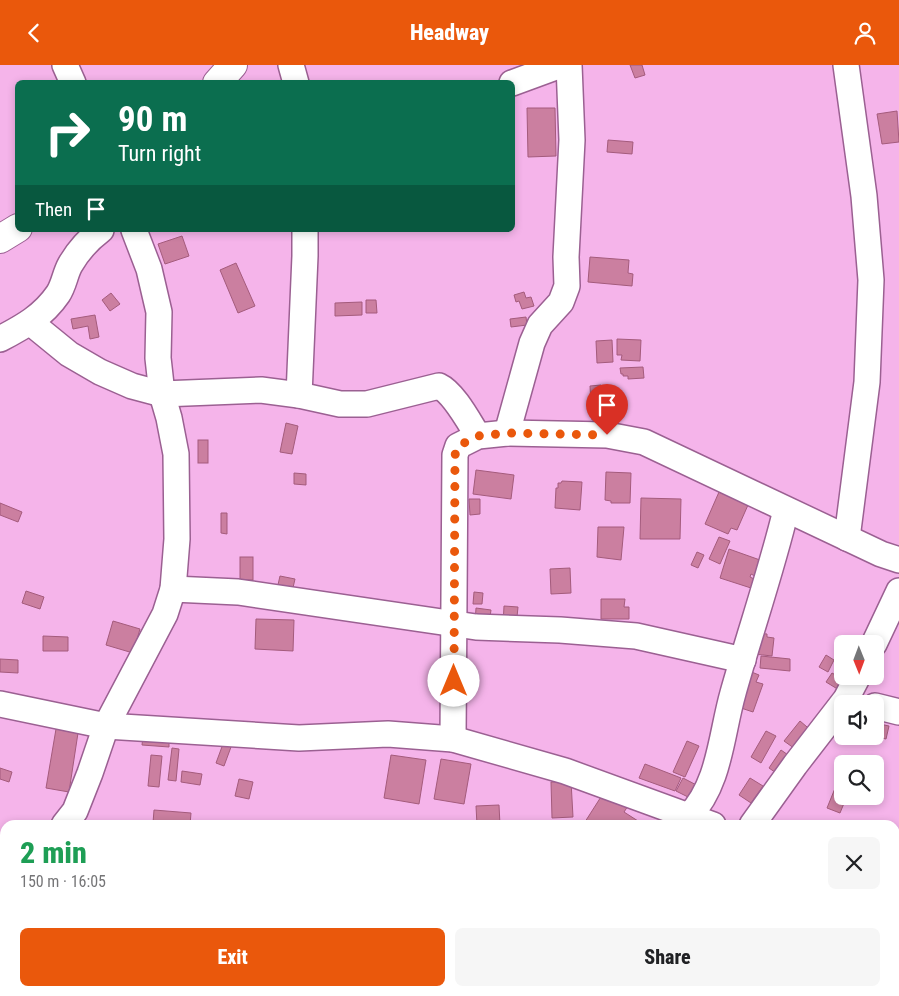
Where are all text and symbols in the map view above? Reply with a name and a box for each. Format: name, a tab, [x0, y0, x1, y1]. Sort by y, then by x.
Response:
icon: back	[20, 19, 48, 47]
icon: person	[851, 19, 879, 47]
text: Headway	[410, 20, 489, 45]
text: 90 m	[118, 99, 187, 140]
icon: right	[35, 100, 100, 165]
text: Turn right	[118, 141, 201, 166]
icon: arrive	[82, 195, 110, 223]
text: Then	[35, 198, 72, 221]
pin	[586, 384, 628, 435]
icon: arrive	[593, 391, 621, 419]
north arrow	[834, 635, 884, 685]
map controls	[834, 635, 884, 805]
position arrow	[427, 654, 479, 706]
button: sound	[834, 695, 884, 745]
button: search	[834, 755, 884, 805]
text: 2 min	[20, 835, 87, 870]
button: close	[828, 837, 880, 889]
text: 150 m · 16:05	[20, 872, 106, 891]
button: Exit	[20, 928, 445, 986]
button: Share	[455, 928, 880, 986]

